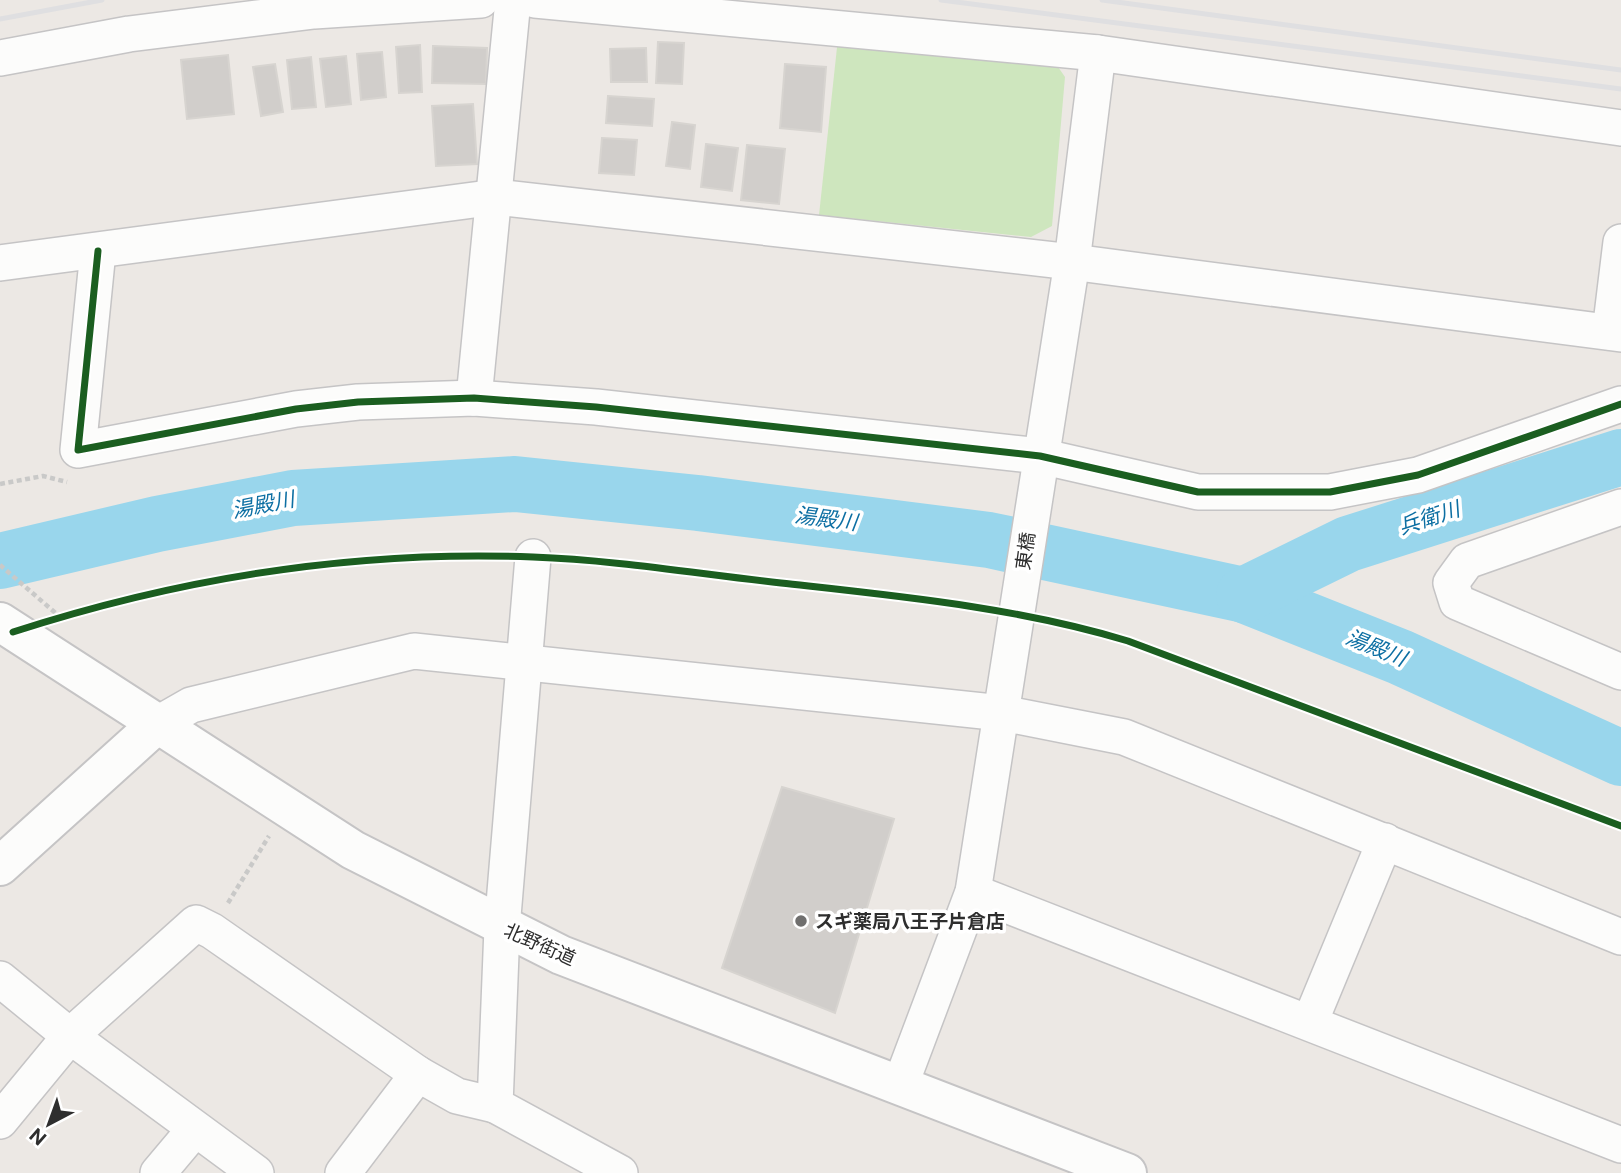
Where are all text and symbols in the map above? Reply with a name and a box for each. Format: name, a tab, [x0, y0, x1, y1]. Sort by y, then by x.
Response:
water label: 湯殿川	[230, 486, 298, 523]
water label: 兵衛川	[1395, 495, 1465, 539]
water label: 湯殿川	[793, 502, 861, 535]
street label: 東橋	[1011, 531, 1039, 571]
water label: 湯殿川	[1342, 624, 1412, 672]
place label: スギ薬局八王子片倉店	[815, 910, 1005, 932]
marker: スギ薬局八王子片倉店	[793, 913, 809, 929]
street label: 北野街道	[501, 918, 579, 970]
north arrow	[14, 1089, 84, 1159]
text: N	[25, 1124, 51, 1150]

